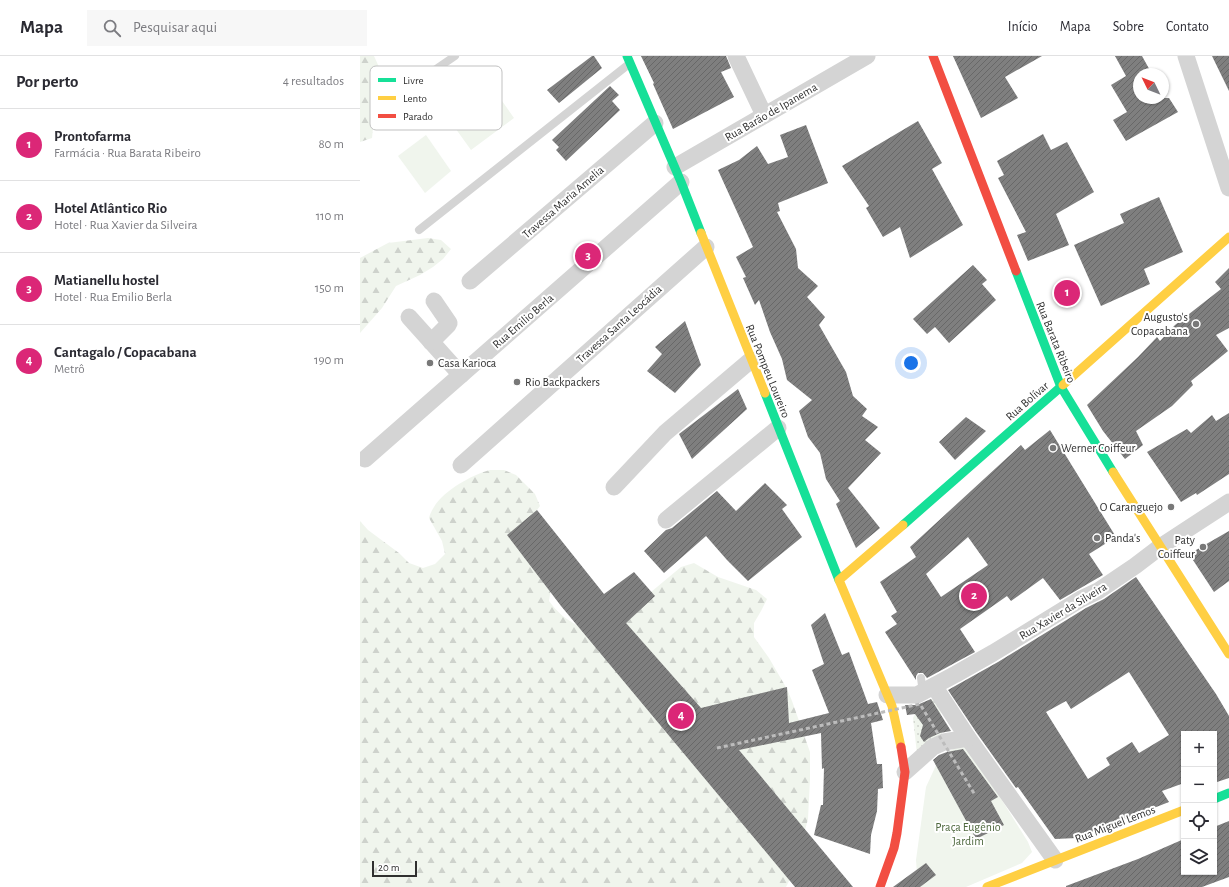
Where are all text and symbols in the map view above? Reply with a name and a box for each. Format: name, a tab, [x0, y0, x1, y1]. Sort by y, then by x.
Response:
search box	[87, 10, 367, 46]
icon: search	[101, 17, 123, 39]
text: Mapa	[20, 18, 63, 37]
text: Pesquisar aqui	[133, 20, 217, 35]
text: Início	[1008, 20, 1038, 34]
text: Mapa	[1060, 20, 1091, 34]
text: Sobre	[1113, 20, 1144, 34]
text: Contato	[1166, 20, 1209, 34]
legend	[370, 66, 502, 130]
north arrow	[1133, 68, 1169, 104]
text: Por perto	[16, 73, 79, 90]
text: 4 resultados	[283, 75, 344, 88]
text: Livre	[403, 75, 424, 86]
street label: Rua Barão de Ipanema	[723, 80, 820, 143]
text: Lento	[403, 93, 427, 104]
text: Parado	[403, 111, 433, 122]
text: Prontofarma	[54, 129, 131, 144]
text: 1	[27, 138, 31, 151]
text: 80 m	[318, 138, 344, 151]
text: Farmácia · Rua Barata Ribeiro	[54, 147, 201, 160]
street label: Travessa Maria Amelia	[520, 163, 606, 240]
text: Hotel Atlântico Rio	[54, 201, 167, 216]
text: 2	[26, 210, 32, 223]
text: 110 m	[316, 210, 344, 223]
text: Hotel · Rua Xavier da Silveira	[54, 219, 198, 232]
pin: 3	[575, 241, 601, 271]
text: Matianellu hostel	[54, 273, 159, 288]
pin: 1	[1054, 278, 1080, 308]
text: 3	[26, 282, 32, 295]
text: 150 m	[315, 282, 344, 295]
street label: Travessa Santa Leocádia	[574, 282, 664, 365]
text: Hotel · Rua Emilio Berla	[54, 291, 172, 304]
street label: Rua Emilio Berla	[490, 291, 556, 351]
street label: Rua Barata Ribeiro	[1034, 300, 1078, 384]
place label: Augusto's Copacabana	[1131, 311, 1188, 337]
marker: Augusto's Copacabana	[1191, 319, 1201, 329]
street label: Rua Pompeu Loureiro	[744, 323, 792, 420]
text: Cantagalo / Copacabana	[54, 345, 197, 360]
your location	[901, 353, 921, 373]
text: 4	[26, 354, 32, 367]
text: 190 m	[314, 354, 344, 367]
place label: Casa Karioca	[438, 357, 497, 369]
marker: Casa Karioca	[425, 358, 435, 368]
text: Metrô	[54, 363, 85, 376]
place label: Rio Backpackers	[525, 376, 600, 388]
marker: Rio Backpackers	[512, 377, 522, 387]
street label: Rua Bolívar	[1003, 379, 1051, 423]
place label: Werner Coiffeur	[1061, 442, 1136, 454]
marker: Werner Coiffeur	[1048, 443, 1058, 453]
place label: O Caranguejo	[1100, 501, 1163, 514]
marker: O Caranguejo	[1166, 502, 1176, 512]
place label: Panda's	[1105, 532, 1140, 544]
marker: Panda's	[1092, 533, 1102, 543]
place label: Paty Coiffeur	[1158, 534, 1195, 560]
marker: Paty Coiffeur	[1198, 542, 1208, 552]
street label: Rua Xavier da Silveira	[1017, 580, 1109, 642]
pin: 2	[961, 581, 987, 611]
pin: 4	[668, 701, 694, 731]
map controls	[1181, 731, 1217, 875]
button: +	[1181, 731, 1217, 767]
button: −	[1181, 767, 1217, 803]
street label: Rua Miguel Lemos	[1073, 803, 1157, 845]
button: locate	[1181, 803, 1217, 839]
park label: Praça Eugênio Jardim	[935, 821, 1001, 847]
button: layers	[1181, 839, 1217, 875]
scale bar	[372, 859, 417, 878]
text: 20 m	[378, 862, 399, 873]

